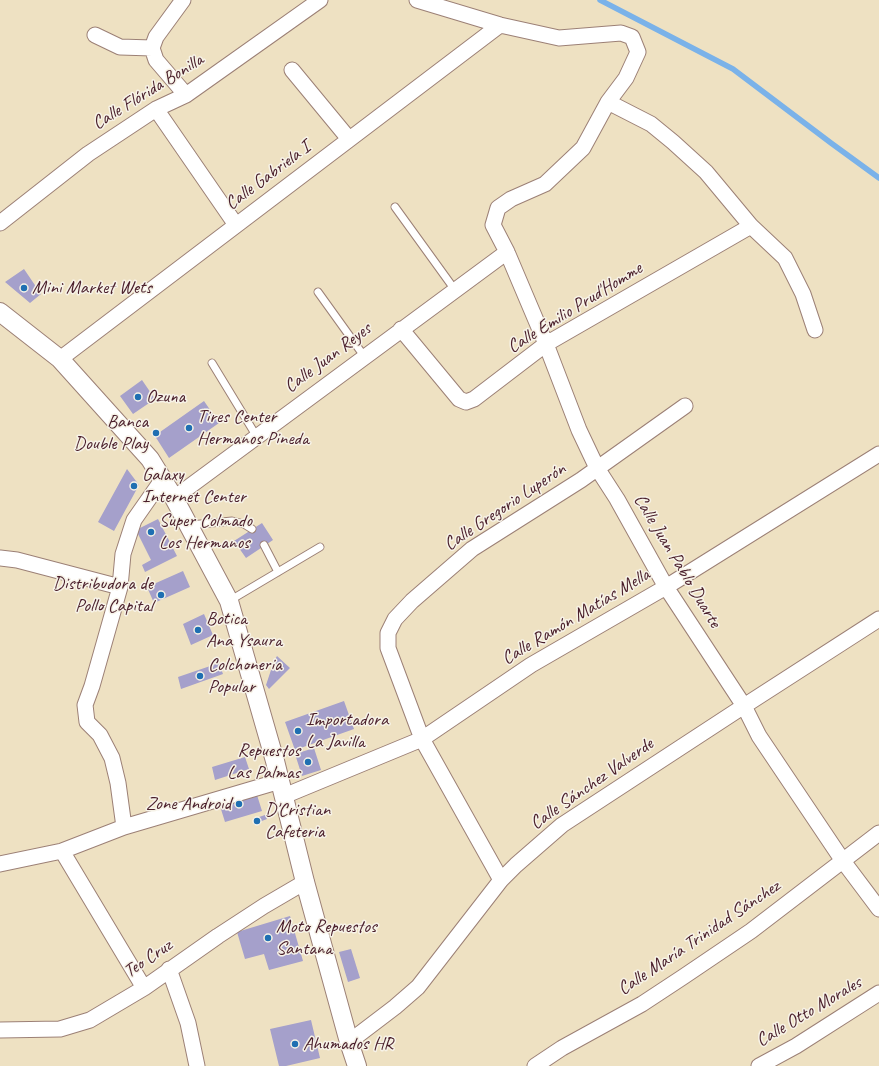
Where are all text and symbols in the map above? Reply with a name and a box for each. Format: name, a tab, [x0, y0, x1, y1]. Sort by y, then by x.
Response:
street label: Calle Flórida Bonilla	[88, 49, 208, 135]
street label: Calle Gabriela I	[221, 137, 315, 215]
street label: Calle Emilio Prud'Homme	[503, 257, 647, 359]
place label: Mini Market Wets	[32, 277, 152, 299]
marker: Mini Market Wets	[19, 283, 29, 293]
street label: Calle Juan Reyes	[280, 318, 376, 398]
place label: Ozuna	[146, 386, 185, 408]
marker: Ozuna	[133, 392, 143, 402]
place label: Tires Center Hermanos Pineda	[197, 406, 309, 450]
place label: Banca Double Play	[74, 411, 148, 455]
marker: Tires Center Hermanos Pineda	[184, 423, 194, 433]
marker: Banca Double Play	[151, 428, 161, 438]
street label: Calle Gregorio Luperón	[440, 458, 570, 556]
place label: Galaxy Internet Center	[142, 464, 246, 508]
marker: Galaxy Internet Center	[129, 481, 139, 491]
street label: Calle Juan Pablo Duarte	[628, 490, 726, 632]
place label: Super Colmado Los Hermanos	[159, 510, 252, 554]
marker: Super Colmado Los Hermanos	[146, 527, 156, 537]
street label: Calle Ramón Matías Mella	[498, 564, 654, 670]
place label: Distribudora de Pollo Capital	[53, 573, 153, 617]
marker: Distribudora de Pollo Capital	[156, 590, 166, 600]
place label: Botica Ana Ysaura	[206, 608, 282, 652]
marker: Botica Ana Ysaura	[193, 625, 203, 635]
place label: Colchoneria Popular	[208, 654, 282, 698]
marker: Colchoneria Popular	[195, 671, 205, 681]
place label: Importadora La Javilla	[306, 709, 388, 753]
marker: Importadora La Javilla	[293, 726, 303, 736]
street label: Calle Sánchez Valverde	[526, 733, 658, 835]
place label: Repuestos Las Palmas	[227, 740, 300, 784]
marker: Repuestos Las Palmas	[303, 757, 313, 767]
place label: Zone Android	[146, 793, 231, 815]
marker: Zone Android	[234, 799, 244, 809]
place label: D'Cristian Cafeteria	[265, 799, 330, 843]
marker: D'Cristian Cafeteria	[252, 816, 262, 826]
street label: Calle María Trinidad Sánchez	[614, 875, 784, 1001]
place label: Moto Repuestos Santana	[276, 916, 377, 960]
marker: Moto Repuestos Santana	[263, 933, 273, 943]
street label: Teo Cruz	[120, 935, 176, 983]
street label: Calle Otto Morales	[752, 972, 866, 1052]
place label: Ahumados HR	[303, 1033, 393, 1055]
marker: Ahumados HR	[290, 1039, 300, 1049]

